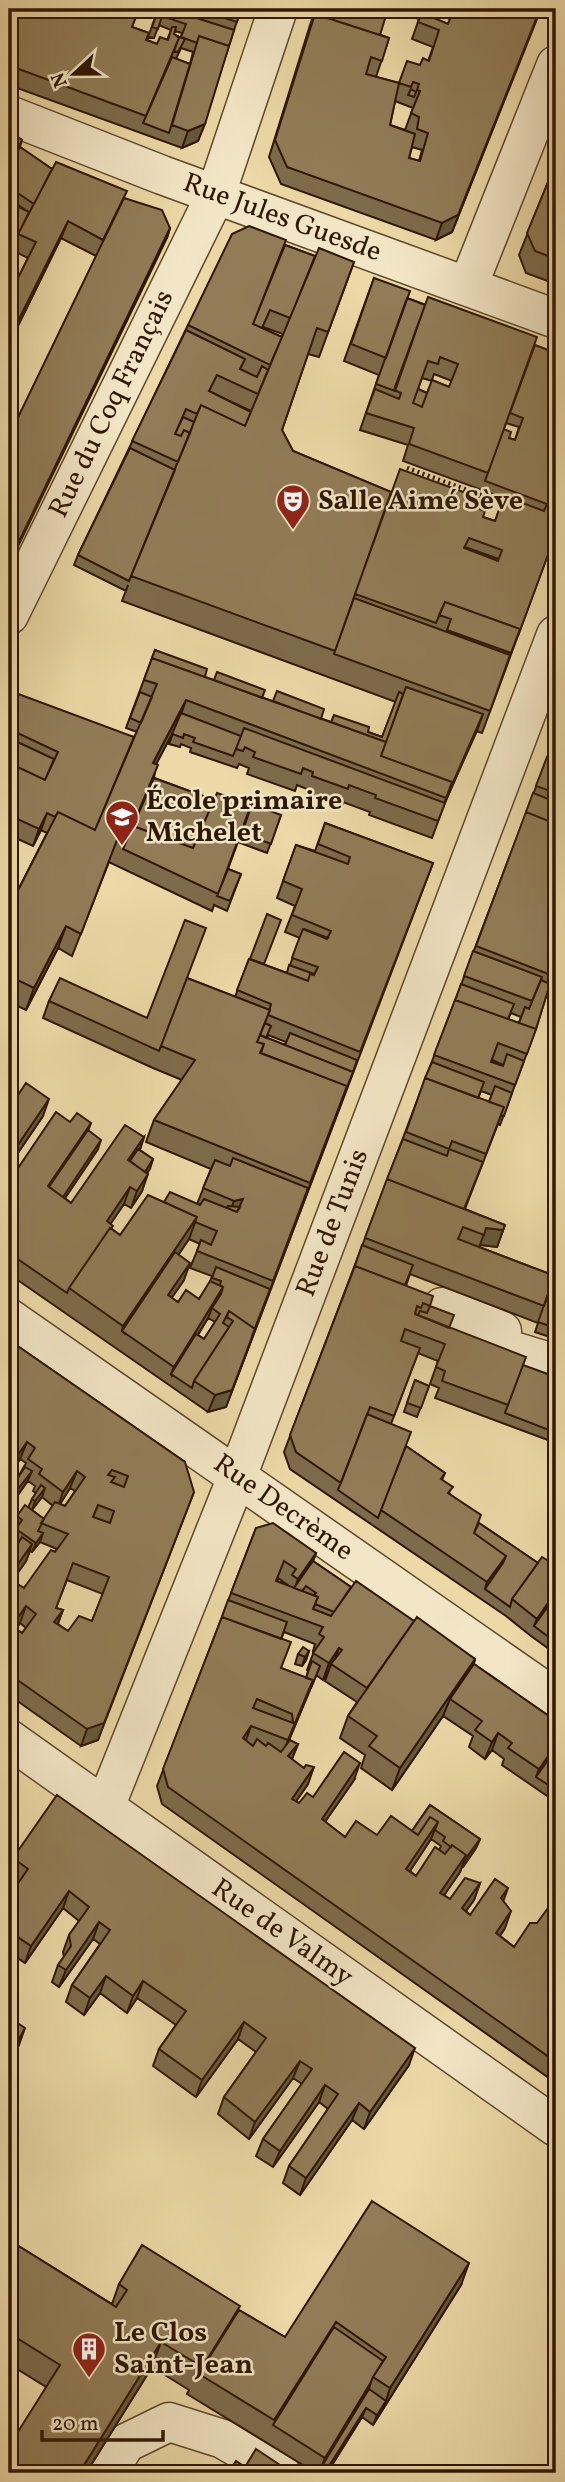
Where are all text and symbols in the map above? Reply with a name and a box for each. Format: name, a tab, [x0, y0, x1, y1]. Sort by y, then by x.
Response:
north arrow	[38, 38, 108, 108]
text: N	[45, 68, 75, 91]
street label: Rue Jules Guesde	[177, 164, 387, 272]
street label: Rue du Coq Français	[40, 283, 184, 525]
theatre icon: Salle Aimé Sève	[274, 482, 312, 531]
place label: Salle Aimé Sève	[318, 482, 523, 521]
place label: École primaire Michelet	[146, 782, 342, 853]
school or university icon: École primaire Michelet	[103, 798, 141, 847]
street label: Rue de Tunis	[287, 1143, 379, 1303]
street label: Rue Decrème	[205, 1445, 361, 1571]
street label: Rue de Valmy	[203, 1870, 361, 1996]
place label: Le Clos Saint-Jean	[114, 2314, 253, 2385]
building icon: Le Clos Saint-Jean	[70, 2330, 108, 2379]
scale bar	[42, 2398, 163, 2442]
text: 20 m	[52, 2410, 98, 2439]

